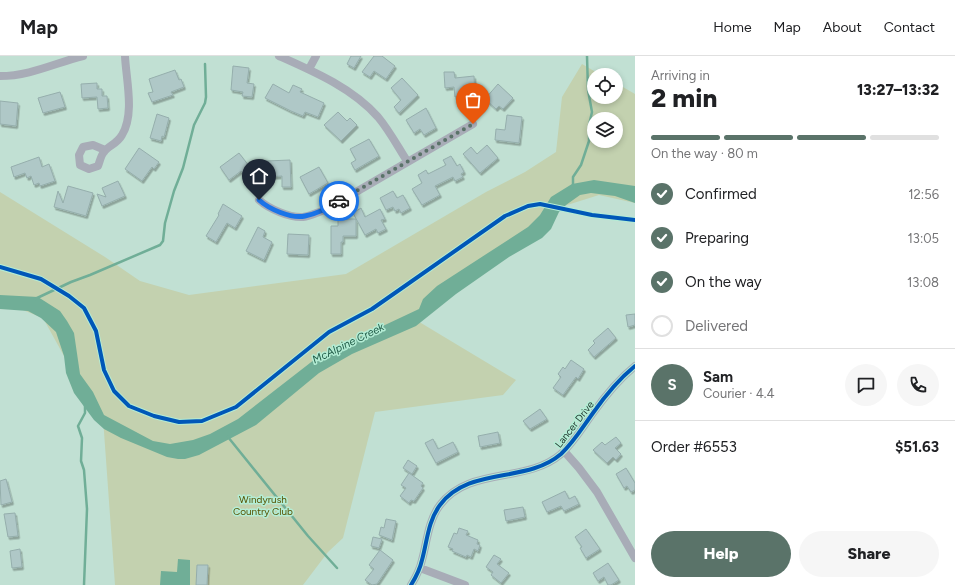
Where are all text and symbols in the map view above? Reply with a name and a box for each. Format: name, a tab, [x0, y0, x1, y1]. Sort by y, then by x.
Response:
text: Map	[20, 16, 58, 39]
text: Home	[713, 19, 752, 36]
text: Map	[774, 19, 801, 36]
text: About	[823, 19, 862, 36]
text: Contact	[884, 19, 935, 36]
map controls	[587, 68, 623, 148]
button: locate	[587, 68, 623, 104]
text: Arriving in	[651, 68, 710, 83]
text: 13:27–13:32	[857, 81, 939, 99]
text: 2 min	[651, 82, 717, 114]
pin	[456, 83, 490, 124]
icon: bag	[462, 89, 484, 111]
button: layers	[587, 112, 623, 148]
text: On the way · 80 m	[651, 146, 758, 161]
pin	[242, 159, 276, 200]
icon: home	[248, 165, 270, 187]
courier	[319, 181, 359, 221]
icon: check	[651, 183, 673, 205]
text: Confirmed	[685, 185, 757, 203]
text: 12:56	[908, 187, 939, 202]
icon: car	[328, 190, 350, 212]
icon: check	[651, 227, 673, 249]
text: Preparing	[685, 229, 749, 247]
text: 13:05	[907, 231, 939, 246]
icon: check	[651, 271, 673, 293]
text: On the way	[685, 273, 762, 291]
text: 13:08	[907, 275, 939, 290]
text: Delivered	[685, 317, 748, 335]
water label: McAlpine Creek	[310, 320, 387, 366]
button: chat	[845, 364, 887, 406]
button: phone	[897, 364, 939, 406]
text: Sam	[703, 368, 733, 386]
text: S	[667, 376, 677, 394]
text: Courier · 4.4	[703, 386, 775, 401]
street label: Lancer Drive	[552, 398, 597, 450]
text: Order #6553	[651, 438, 737, 456]
text: $51.63	[895, 438, 939, 456]
park label: Windyrush Country Club	[233, 493, 293, 518]
button: Help	[651, 531, 791, 577]
button: Share	[799, 531, 939, 577]

